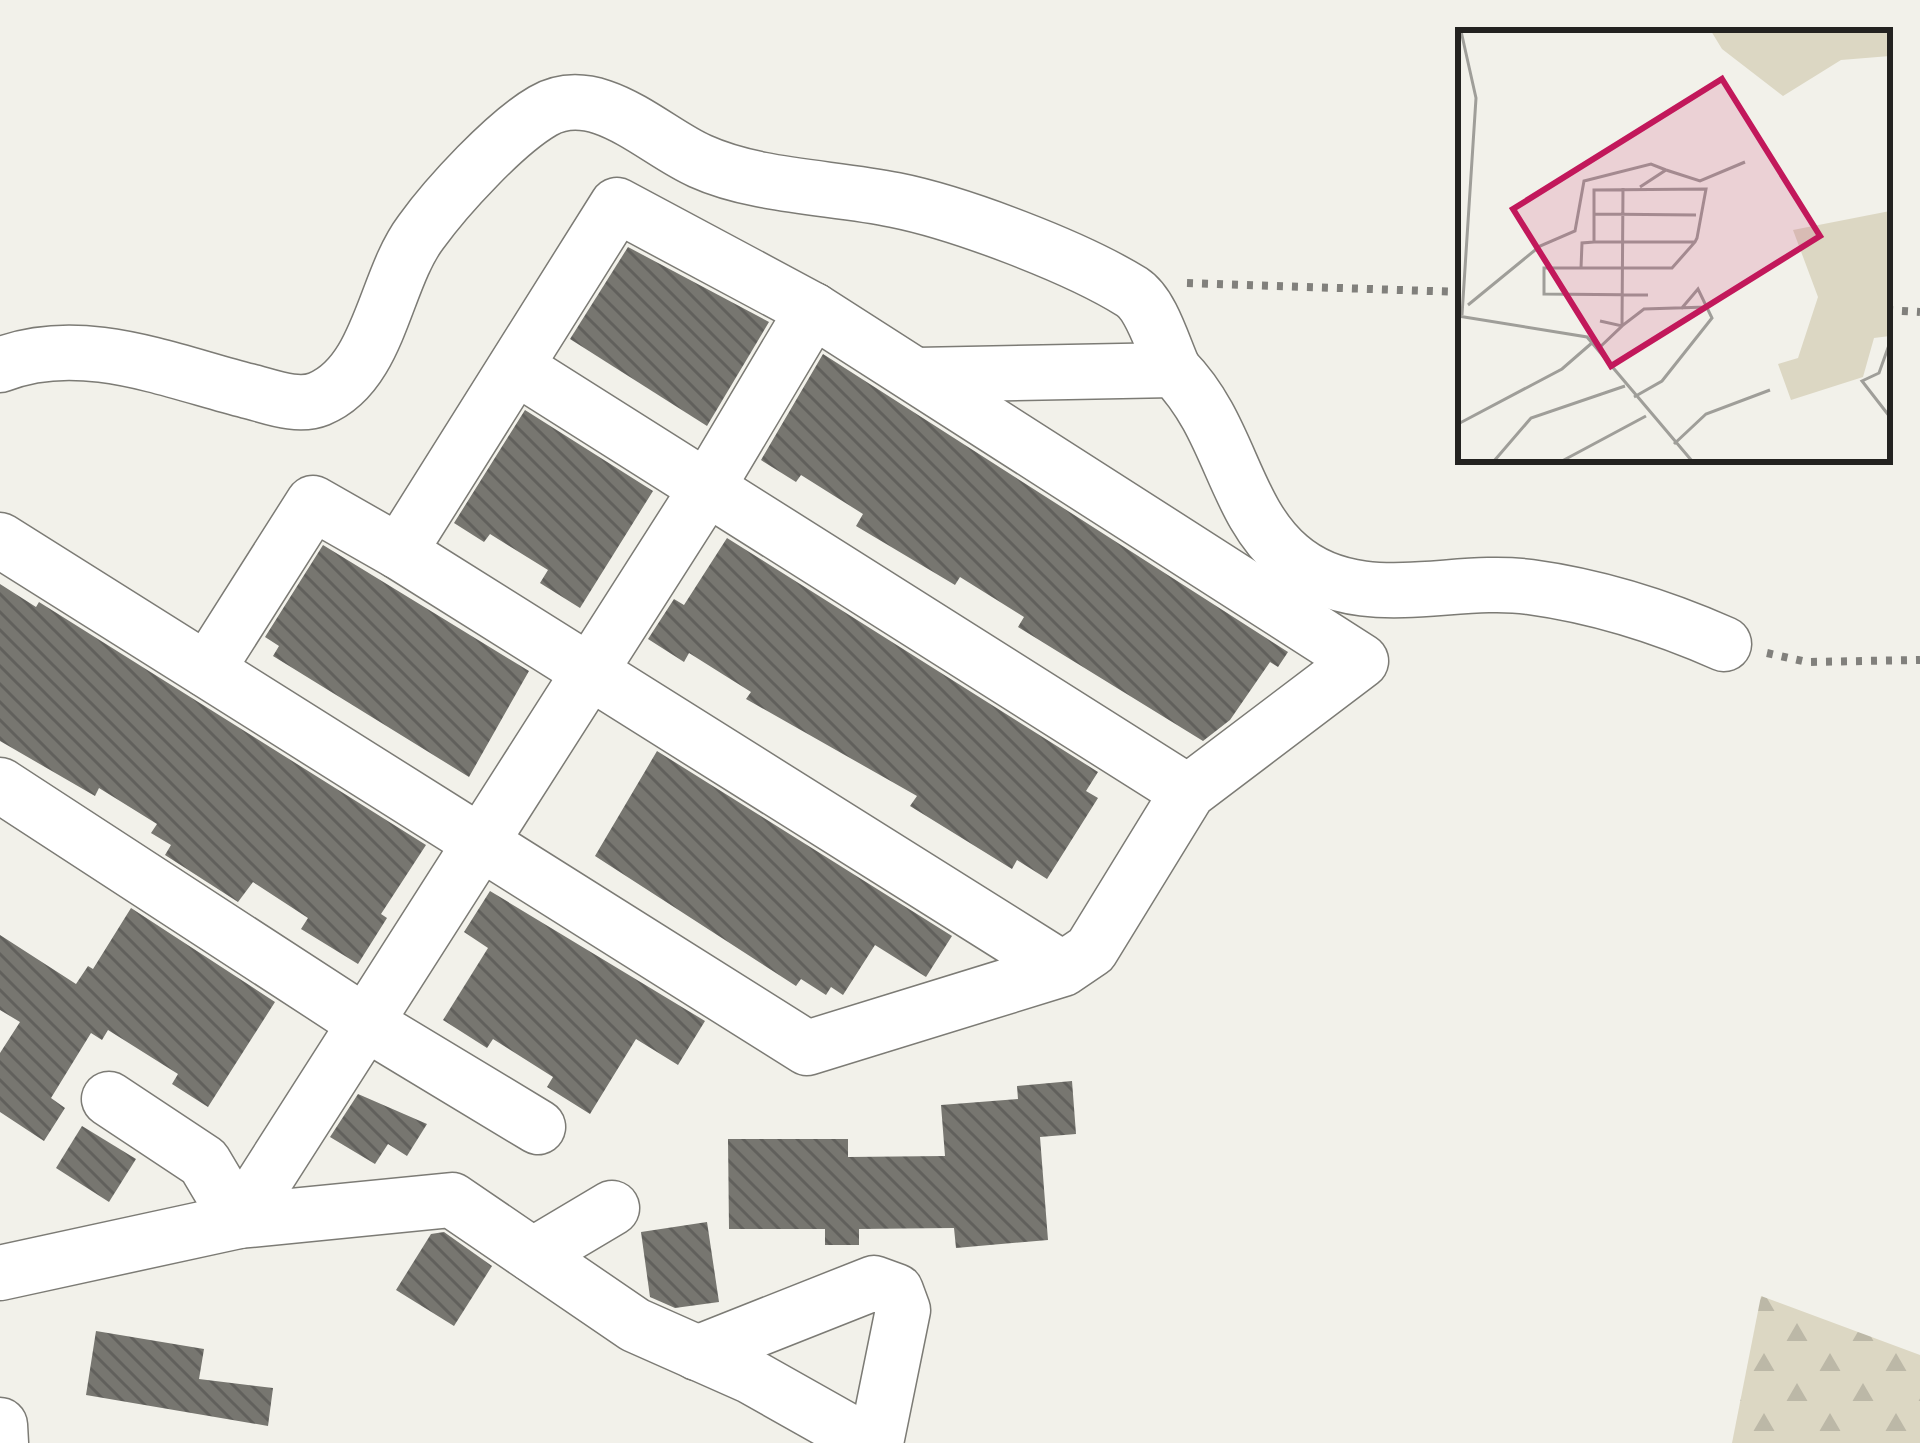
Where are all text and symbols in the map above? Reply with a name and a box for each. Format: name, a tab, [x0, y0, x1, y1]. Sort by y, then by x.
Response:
inset map	[1458, 30, 1890, 462]

